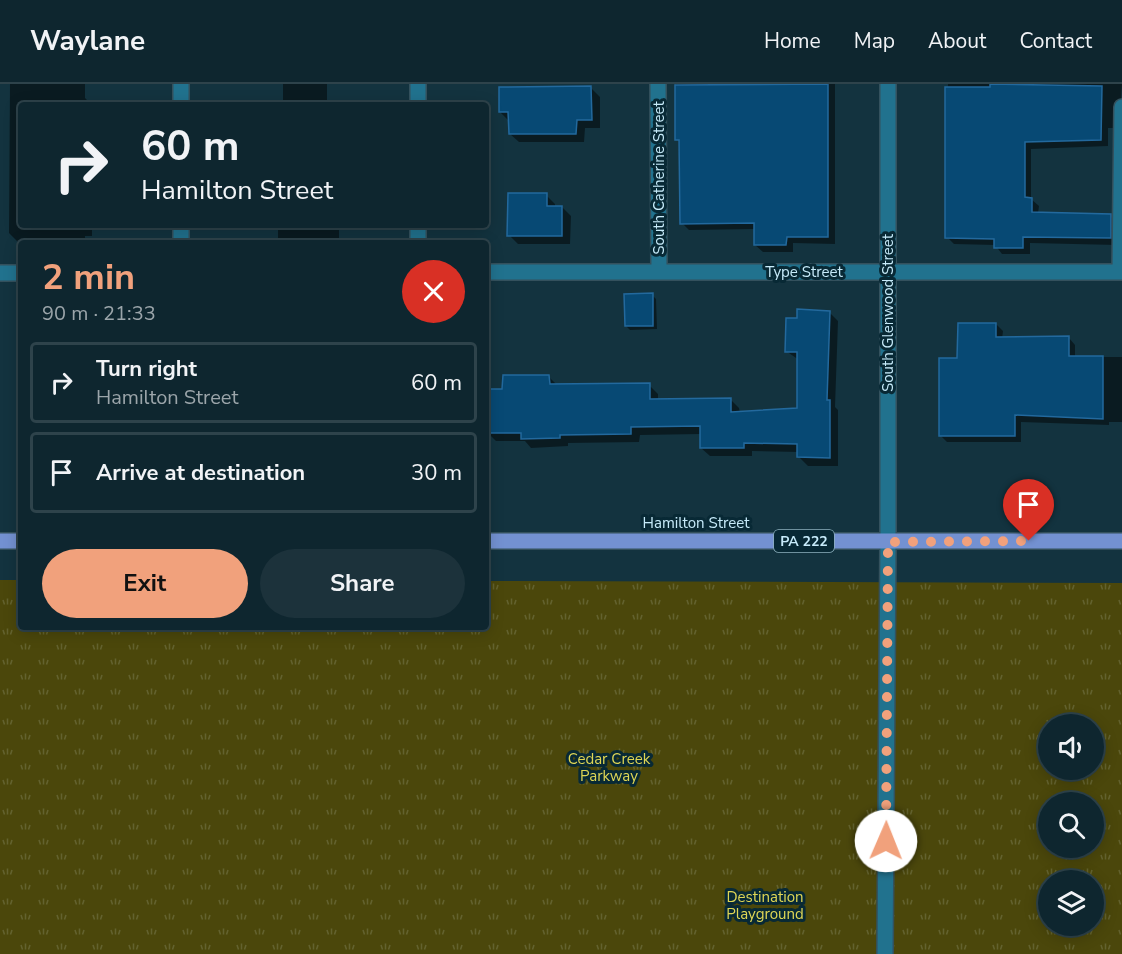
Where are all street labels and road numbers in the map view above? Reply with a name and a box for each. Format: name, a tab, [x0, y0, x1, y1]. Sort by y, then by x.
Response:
street label: South Catherine Street	[649, 101, 669, 255]
street label: South Glenwood Street	[878, 233, 898, 392]
street label: Type Street	[765, 262, 843, 282]
street label: Hamilton Street	[643, 513, 750, 533]
road number: PA 222	[774, 530, 834, 552]

